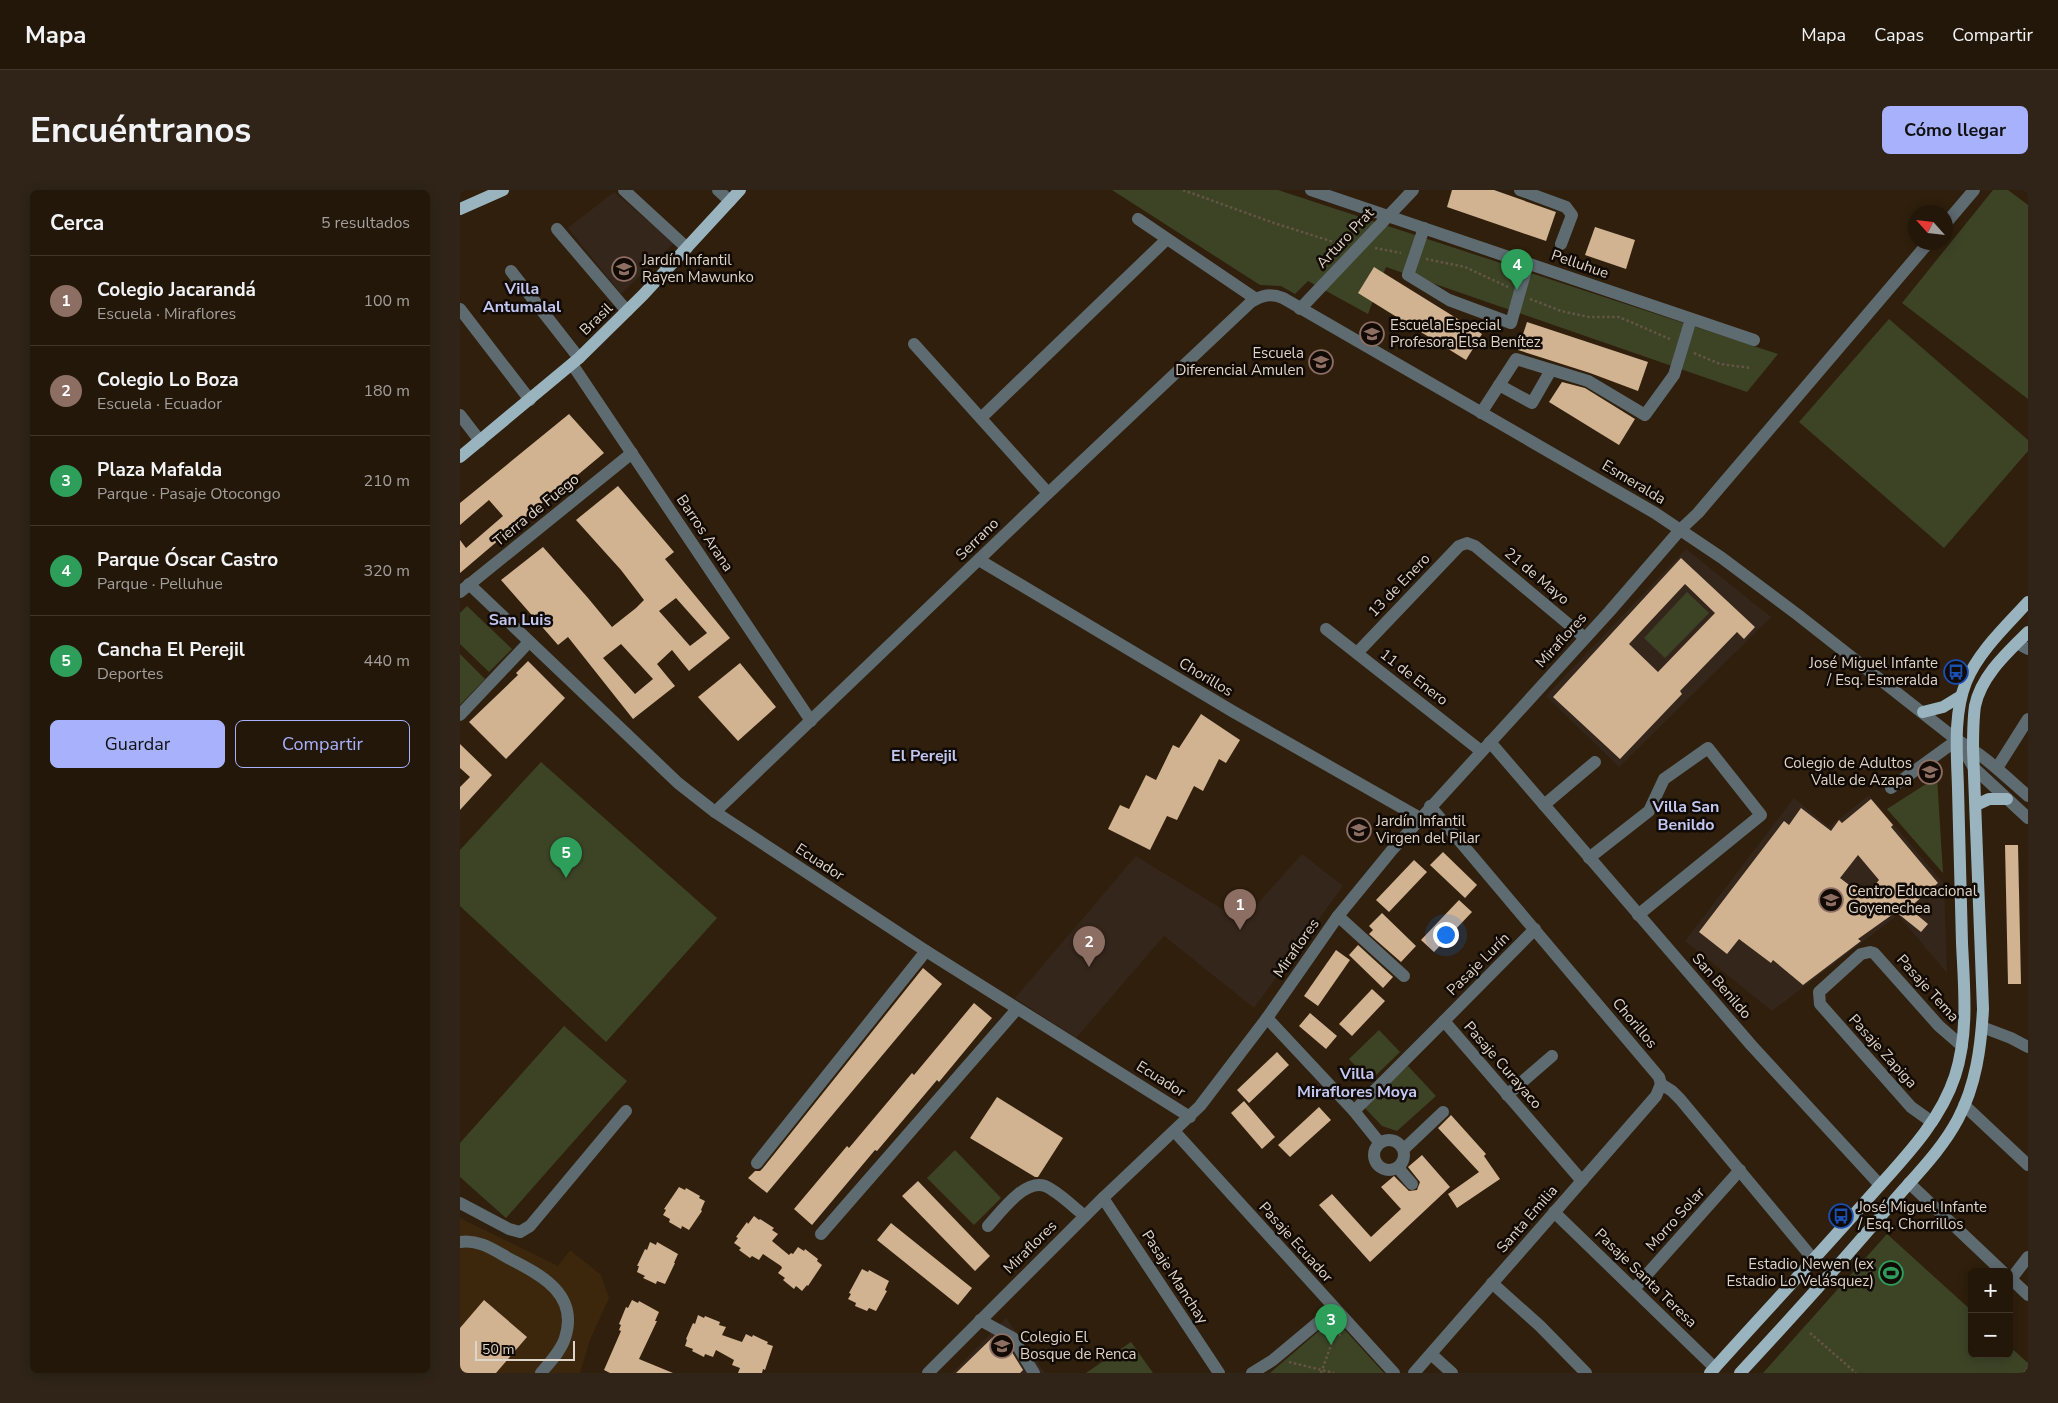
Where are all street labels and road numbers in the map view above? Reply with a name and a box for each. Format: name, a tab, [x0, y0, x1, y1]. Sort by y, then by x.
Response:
street label: Arturo Prat	[1312, 203, 1379, 272]
street label: Pelluhue	[1549, 245, 1611, 283]
street label: Brasil	[575, 298, 617, 340]
street label: Esmeralda	[1598, 455, 1670, 509]
street label: Tierra de Fuego	[489, 469, 583, 551]
street label: Barros Arana	[672, 491, 738, 575]
street label: Serrano	[951, 514, 1003, 564]
street label: 21 de Mayo	[1500, 543, 1574, 609]
street label: 13 de Enero	[1364, 549, 1434, 621]
street label: Miraflores	[1531, 608, 1591, 672]
street label: 11 de Enero	[1376, 644, 1452, 710]
street label: Chorillos	[1175, 653, 1237, 701]
street label: Ecuador	[792, 839, 849, 886]
street label: Miraflores	[1268, 915, 1324, 981]
street label: Pasaje Lurín	[1442, 928, 1514, 1000]
street label: San Benildo	[1688, 949, 1756, 1023]
street label: Pasaje Tema	[1892, 950, 1964, 1026]
street label: Chorillos	[1608, 994, 1662, 1052]
street label: Pasaje Zapiga	[1844, 1010, 1922, 1092]
street label: Pasaje Curayaco	[1459, 1017, 1547, 1113]
street label: Ecuador	[1133, 1056, 1190, 1102]
street label: Santa Emilia	[1492, 1181, 1562, 1257]
street label: Morro Solar	[1641, 1182, 1709, 1255]
street label: Pasaje Ecuador	[1254, 1197, 1338, 1287]
street label: Miraflores	[999, 1216, 1061, 1278]
street label: Pasaje Santa Teresa	[1591, 1224, 1701, 1332]
street label: Pasaje Manchay	[1137, 1226, 1213, 1328]

